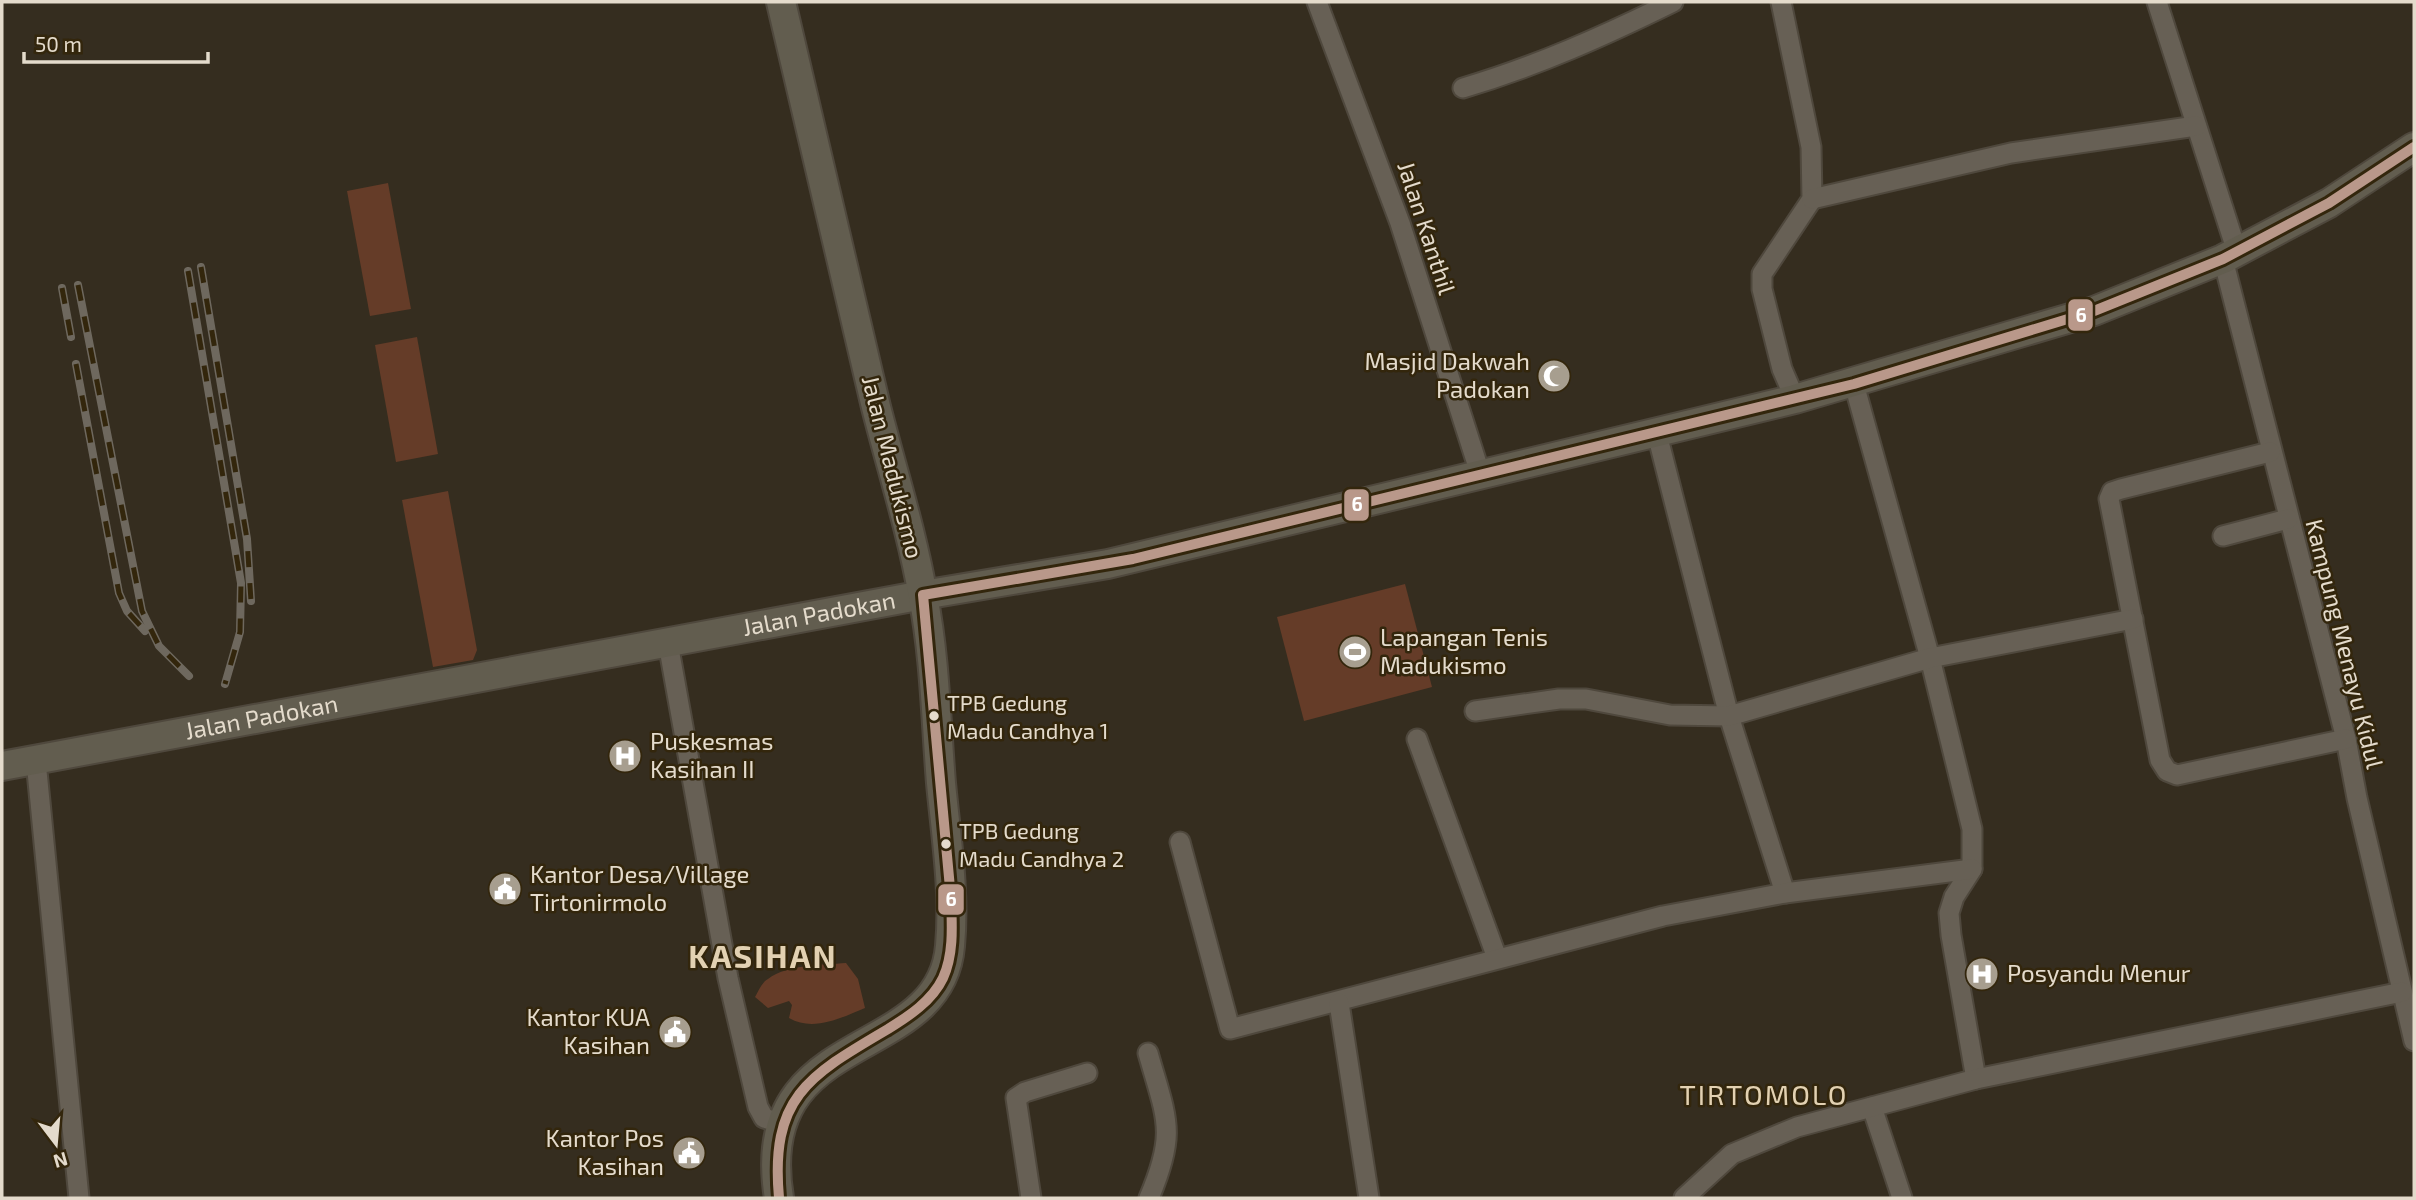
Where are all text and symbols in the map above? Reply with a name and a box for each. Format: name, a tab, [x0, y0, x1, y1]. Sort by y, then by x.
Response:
scale bar	[24, 21, 208, 65]
text: 50 m	[35, 31, 82, 56]
street label: Jalan Kanthil	[1392, 157, 1463, 298]
line badge: 6	[2067, 298, 2094, 332]
text: 6	[2075, 303, 2087, 326]
place label: Masjid Dakwah Padokan	[1364, 346, 1530, 403]
mosque icon: Masjid Dakwah Padokan	[1535, 357, 1573, 395]
street label: Jalan Madukismo	[857, 372, 930, 561]
line badge: 6	[1343, 488, 1370, 522]
text: 6	[1351, 492, 1363, 515]
street label: Kampung Menayu Kidul	[2300, 516, 2391, 771]
street label: Jalan Padokan	[740, 584, 898, 641]
place label: Lapangan Tenis Madukismo	[1380, 622, 1548, 679]
sports icon: Lapangan Tenis Madukismo	[1336, 633, 1374, 671]
street label: Jalan Padokan	[182, 688, 340, 745]
place label: TPB Gedung Madu Candhya 1	[947, 689, 1108, 743]
marker: TPB Gedung Madu Candhya 1	[927, 709, 941, 723]
place label: Puskesmas Kasihan II	[650, 726, 773, 783]
hospital icon: Puskesmas Kasihan II	[606, 737, 644, 775]
place label: TPB Gedung Madu Candhya 2	[959, 817, 1124, 871]
marker: TPB Gedung Madu Candhya 2	[939, 837, 953, 851]
place label: Kantor Desa/Village Tirtonirmolo	[530, 859, 749, 916]
public building icon: Kantor Desa/Village Tirtonirmolo	[486, 870, 524, 908]
line badge: 6	[937, 883, 965, 916]
text: 6	[945, 887, 957, 910]
district label: KASIHAN	[688, 936, 838, 974]
hospital icon: Posyandu Menur	[1963, 955, 2001, 993]
place label: Posyandu Menur	[2007, 958, 2191, 987]
place label: Kantor KUA Kasihan	[526, 1002, 650, 1059]
public building icon: Kantor KUA Kasihan	[656, 1013, 694, 1051]
district label: TIRTOMOLO	[1679, 1077, 1849, 1111]
north arrow	[21, 1109, 91, 1179]
place label: Kantor Pos Kasihan	[546, 1123, 664, 1180]
public building icon: Kantor Pos Kasihan	[670, 1134, 708, 1172]
text: N	[51, 1148, 71, 1174]

